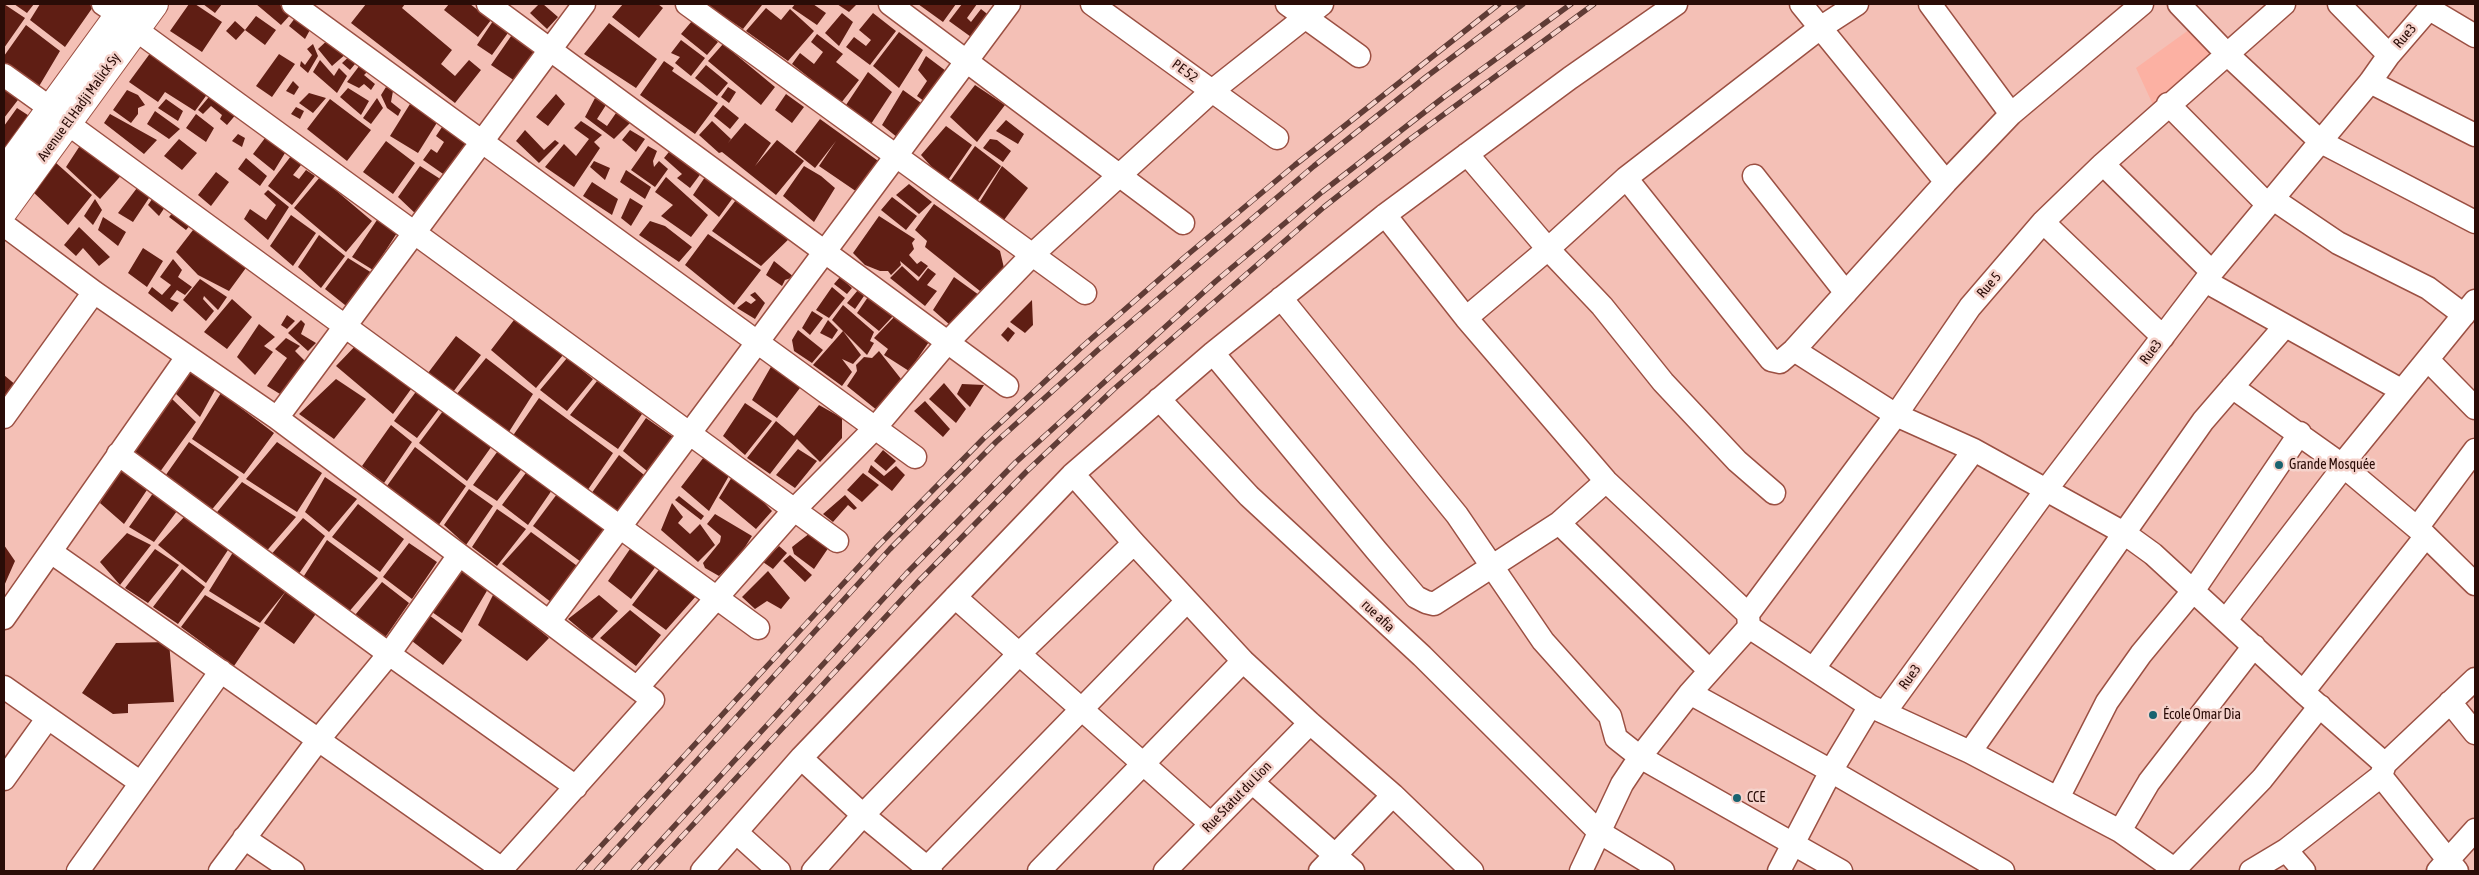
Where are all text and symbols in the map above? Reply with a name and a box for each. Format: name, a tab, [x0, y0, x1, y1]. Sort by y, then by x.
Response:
street label: Rue3	[2390, 20, 2420, 52]
street label: Avenue El Hadji Malick Sy	[34, 50, 124, 164]
street label: PE 52	[1169, 56, 1201, 86]
street label: Rue 5	[1973, 269, 2005, 301]
street label: Rue3	[2136, 336, 2166, 368]
place label: Grande Mosquée	[2289, 457, 2375, 473]
marker: Grande Mosquée	[2273, 459, 2285, 471]
street label: rue afia	[1358, 596, 1398, 636]
street label: Rue3	[1895, 661, 1925, 693]
place label: École Omar Dia	[2163, 707, 2241, 723]
marker: École Omar Dia	[2147, 709, 2159, 721]
street label: Rue Statut du Lion	[1199, 758, 1275, 836]
place label: CCE	[1747, 790, 1765, 806]
marker: CCE	[1731, 792, 1743, 804]

